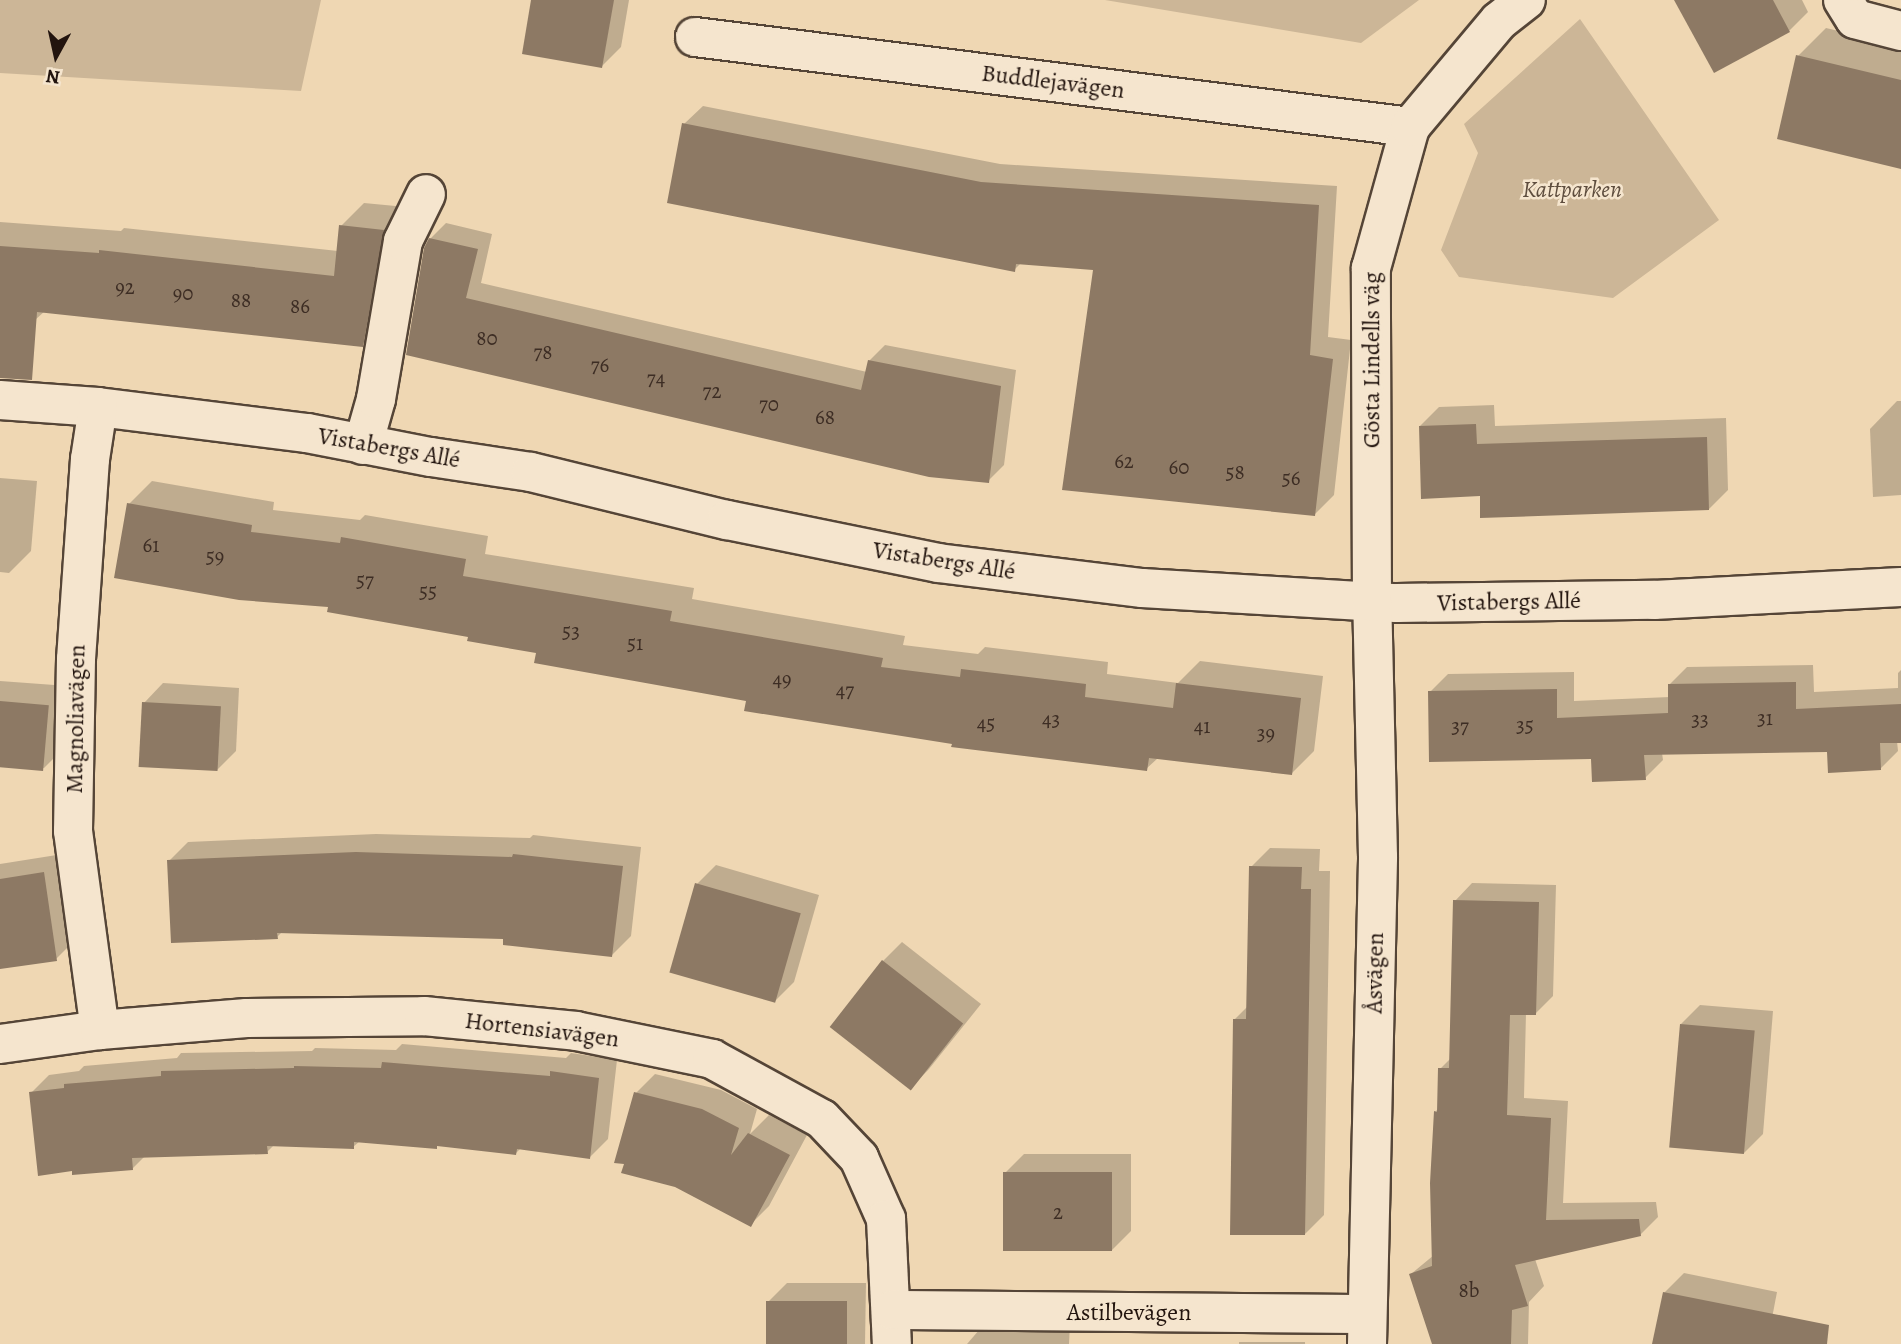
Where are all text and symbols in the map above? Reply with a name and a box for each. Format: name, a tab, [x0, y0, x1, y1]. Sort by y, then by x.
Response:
north arrow	[21, 21, 91, 91]
street label: Buddlejavägen	[980, 59, 1126, 105]
text: N	[44, 63, 62, 91]
park label: Kattparken	[1522, 176, 1622, 204]
street label: Gösta Lindells väg	[1358, 272, 1386, 448]
house number: 92	[115, 274, 135, 300]
house number: 90	[173, 280, 193, 306]
house number: 88	[231, 287, 251, 313]
house number: 86	[290, 293, 310, 319]
house number: 80	[476, 325, 498, 351]
house number: 78	[533, 339, 553, 365]
house number: 76	[591, 352, 609, 378]
house number: 74	[647, 365, 665, 391]
house number: 72	[703, 378, 721, 404]
house number: 70	[759, 391, 779, 417]
house number: 68	[815, 404, 835, 430]
street label: Vistabergs Allé	[316, 421, 462, 475]
house number: 62	[1114, 448, 1134, 474]
house number: 60	[1169, 454, 1189, 480]
house number: 58	[1225, 459, 1245, 485]
house number: 56	[1282, 465, 1300, 491]
house number: 61	[143, 532, 159, 558]
street label: Vistabergs Allé	[871, 536, 1017, 586]
house number: 59	[206, 543, 224, 569]
house number: 57	[356, 567, 374, 593]
house number: 55	[419, 578, 437, 604]
street label: Vistabergs Allé	[1437, 586, 1581, 618]
house number: 53	[562, 618, 580, 644]
house number: 51	[627, 630, 643, 656]
street label: Magnoliavägen	[60, 644, 92, 794]
house number: 49	[772, 666, 792, 692]
house number: 47	[836, 677, 854, 703]
house number: 31	[1757, 705, 1773, 731]
house number: 43	[1042, 706, 1060, 732]
house number: 33	[1691, 706, 1709, 732]
house number: 45	[977, 710, 995, 736]
house number: 35	[1516, 712, 1534, 738]
house number: 41	[1194, 713, 1210, 739]
house number: 37	[1451, 713, 1469, 739]
house number: 39	[1257, 720, 1275, 746]
street label: Åsvägen	[1360, 932, 1390, 1014]
street label: Hortensiavägen	[463, 1006, 621, 1054]
house number: 2	[1053, 1199, 1063, 1225]
house number: 8b	[1459, 1277, 1479, 1303]
street label: Astilbevägen	[1067, 1299, 1191, 1327]

